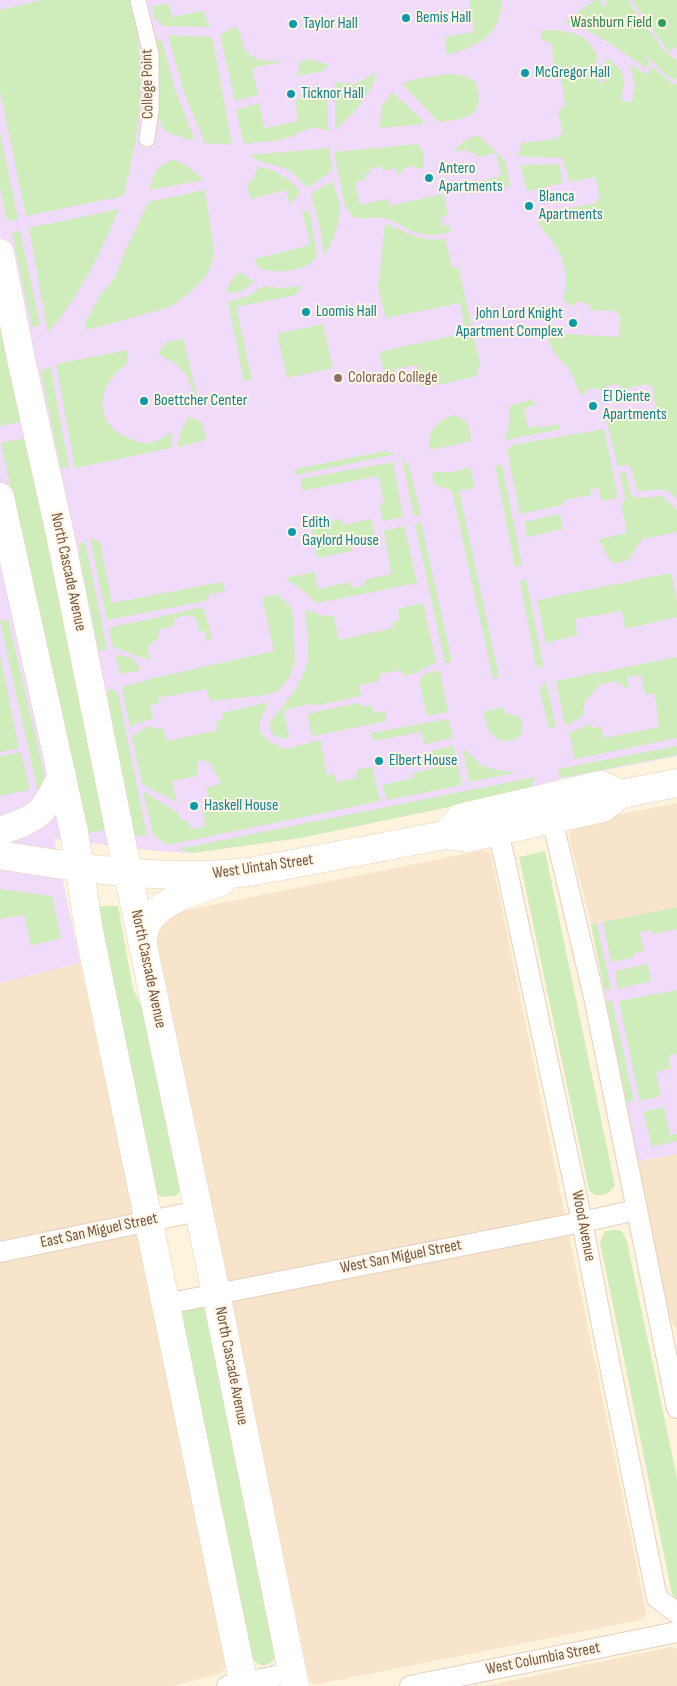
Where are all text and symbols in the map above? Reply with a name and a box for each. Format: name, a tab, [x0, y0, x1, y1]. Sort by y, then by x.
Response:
place label: Bemis Hall	[416, 8, 471, 28]
marker: Bemis Hall	[400, 12, 412, 24]
place label: Washburn Field	[571, 13, 652, 33]
place label: Taylor Hall	[303, 14, 358, 34]
marker: Washburn Field	[656, 17, 668, 29]
marker: Taylor Hall	[287, 18, 299, 30]
street label: College Point	[138, 49, 158, 119]
place label: McGregor Hall	[535, 63, 610, 83]
marker: McGregor Hall	[519, 67, 531, 79]
place label: Ticknor Hall	[301, 84, 364, 104]
marker: Ticknor Hall	[285, 88, 297, 100]
place label: Antero Apartments	[439, 159, 503, 197]
marker: Antero Apartments	[423, 172, 435, 184]
place label: Blanca Apartments	[539, 187, 603, 225]
marker: Blanca Apartments	[523, 200, 535, 212]
place label: Loomis Hall	[316, 302, 377, 322]
place label: John Lord Knight Apartment Complex	[456, 304, 563, 342]
marker: Loomis Hall	[300, 306, 312, 318]
marker: John Lord Knight Apartment Complex	[567, 317, 579, 329]
place label: Colorado College	[348, 368, 438, 388]
marker: Colorado College	[332, 372, 344, 384]
place label: El Diente Apartments	[603, 387, 667, 425]
place label: Boettcher Center	[154, 391, 247, 411]
marker: Boettcher Center	[138, 395, 150, 407]
marker: El Diente Apartments	[587, 400, 599, 412]
street label: North Cascade Avenue	[46, 511, 90, 633]
place label: Edith Gaylord House	[302, 513, 379, 551]
marker: Edith Gaylord House	[286, 526, 298, 538]
place label: Elbert House	[389, 751, 457, 771]
marker: Elbert House	[373, 755, 385, 767]
place label: Haskell House	[204, 796, 278, 816]
marker: Haskell House	[188, 800, 200, 812]
street label: West Uintah Street	[211, 850, 315, 884]
street label: North Cascade Avenue	[126, 908, 170, 1030]
street label: Wood Avenue	[567, 1189, 599, 1263]
street label: East San Miguel Street	[39, 1209, 159, 1253]
street label: West San Miguel Street	[339, 1236, 463, 1278]
street label: North Cascade Avenue	[210, 1305, 252, 1427]
street label: West Columbia Street	[484, 1639, 602, 1679]

